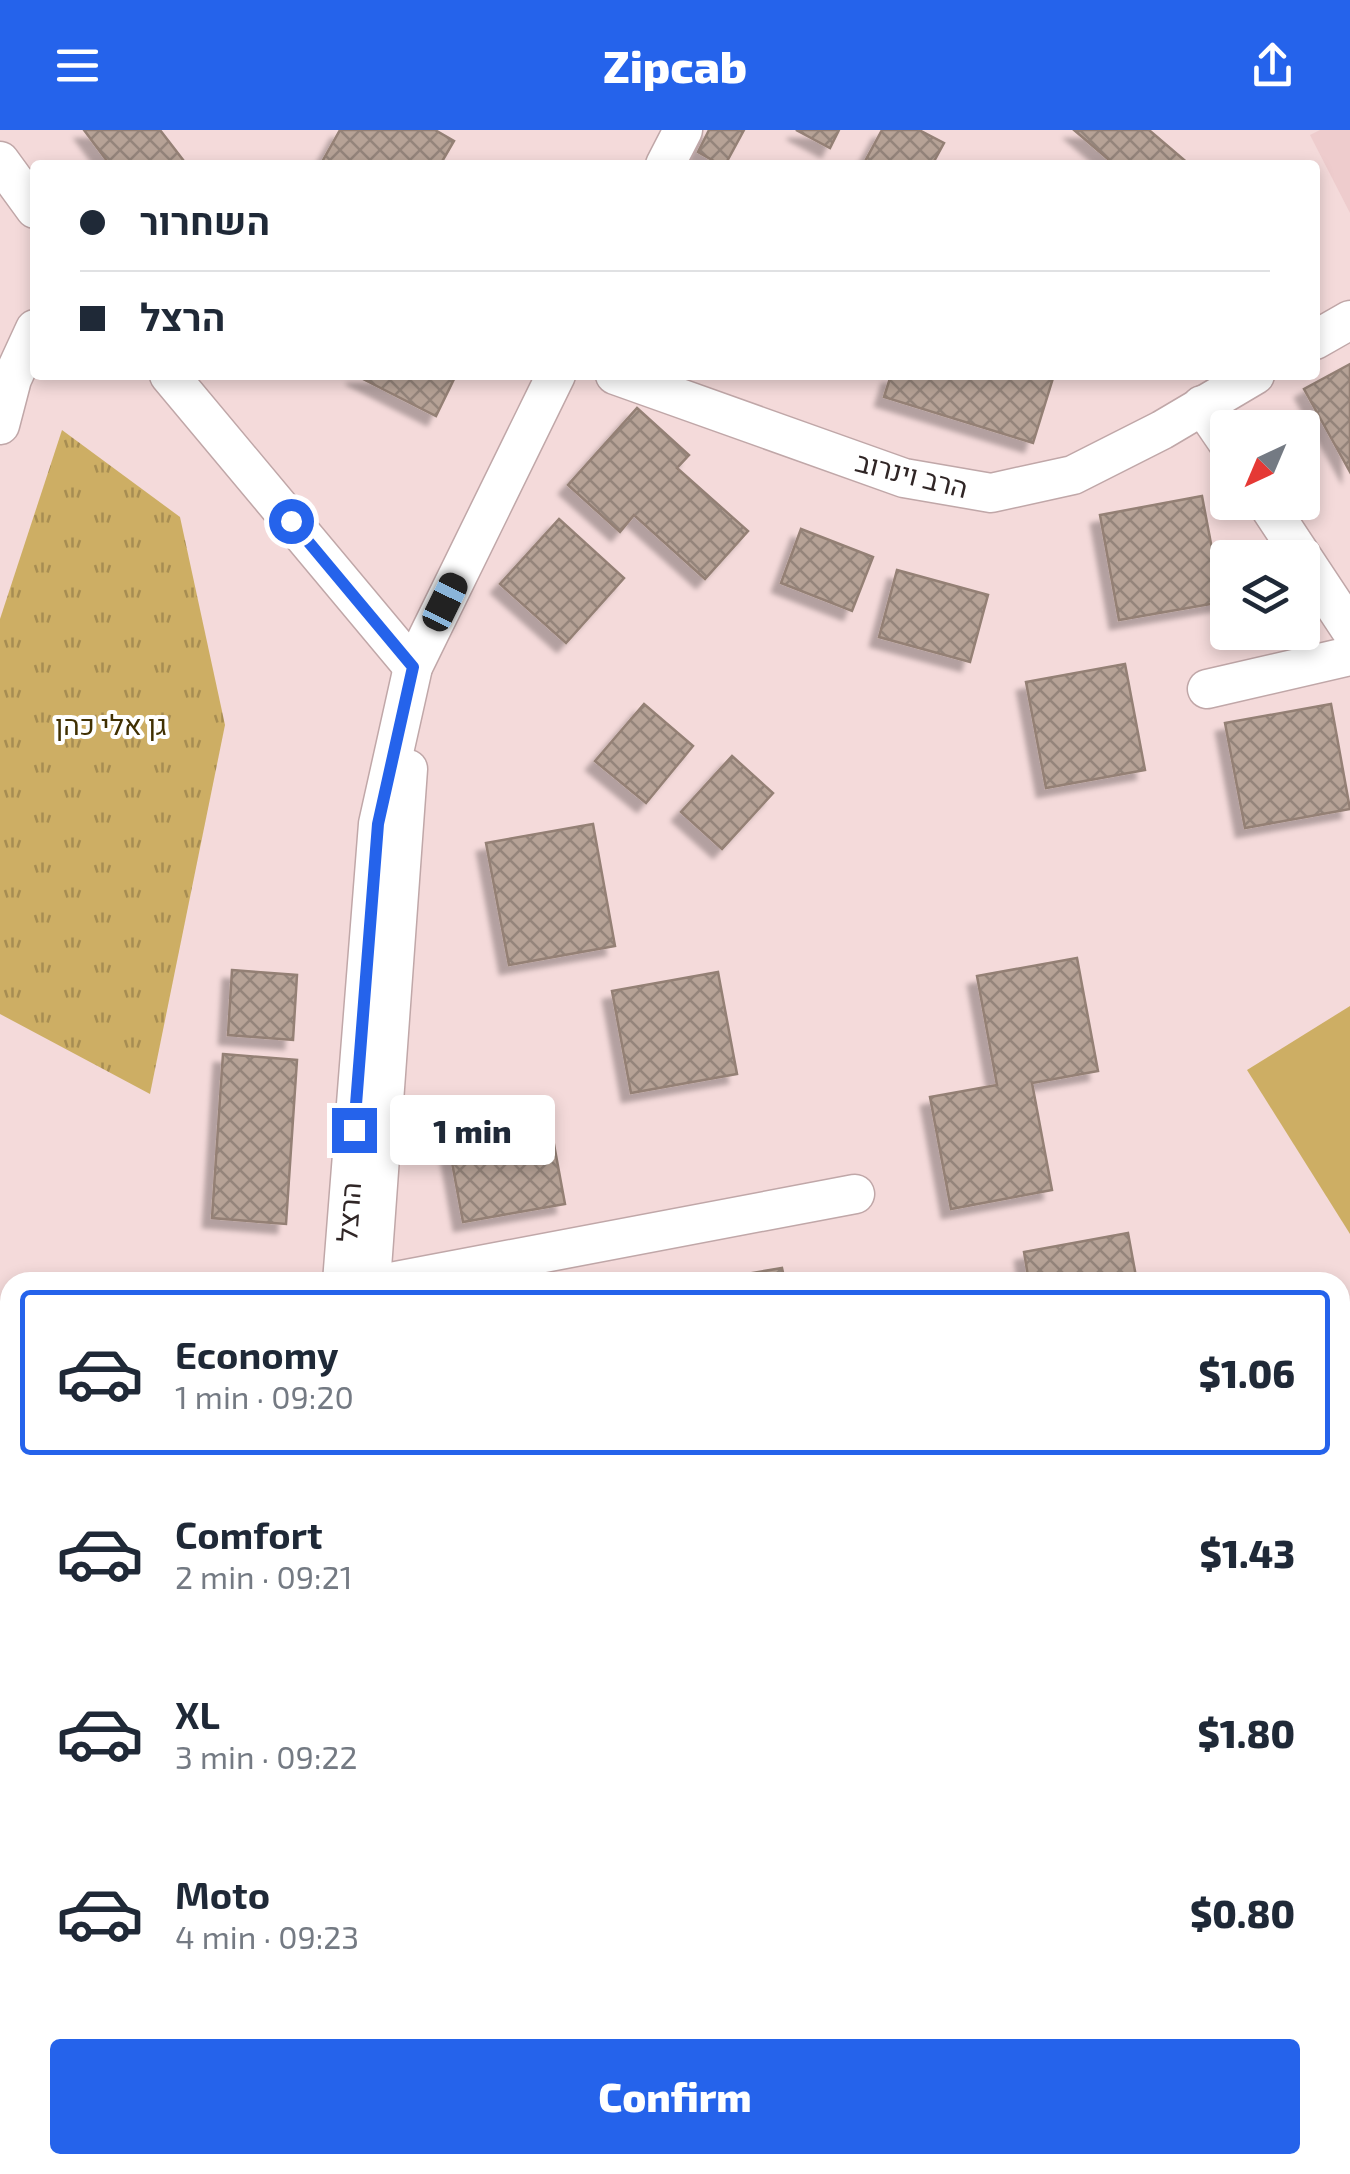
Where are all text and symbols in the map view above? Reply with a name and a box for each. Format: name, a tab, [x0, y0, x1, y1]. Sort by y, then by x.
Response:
icon: menu	[50, 38, 105, 93]
text: Zipcab	[603, 38, 747, 92]
icon: share	[1245, 38, 1300, 93]
text: השחרור	[140, 197, 270, 243]
text: הרצל	[140, 293, 225, 339]
north arrow	[1210, 410, 1320, 520]
map controls	[1210, 410, 1320, 650]
street label: הרב וינרוב	[852, 444, 972, 504]
route start	[269, 499, 314, 544]
button: layers	[1210, 540, 1320, 650]
car	[418, 568, 472, 636]
park label: גן אלי כהן	[55, 707, 167, 741]
callout: 1 min	[389, 1095, 554, 1165]
route end	[332, 1108, 377, 1153]
text: 1 min	[433, 1111, 512, 1149]
street label: הרצל	[329, 1181, 367, 1243]
icon: car	[55, 1328, 145, 1418]
text: Economy	[175, 1331, 339, 1377]
text: $1.06	[1199, 1350, 1295, 1396]
text: 1 min · 09:20	[175, 1377, 354, 1415]
icon: car	[55, 1508, 145, 1598]
text: Comfort	[175, 1511, 323, 1557]
text: $1.43	[1200, 1530, 1295, 1576]
text: 2 min · 09:21	[175, 1557, 352, 1595]
icon: car	[55, 1688, 145, 1778]
text: XL	[175, 1691, 220, 1737]
text: $1.80	[1197, 1710, 1295, 1756]
text: 3 min · 09:22	[175, 1737, 357, 1775]
icon: car	[55, 1868, 145, 1958]
text: Moto	[175, 1871, 270, 1917]
text: $0.80	[1190, 1890, 1295, 1936]
text: 4 min · 09:23	[175, 1917, 359, 1955]
button: Confirm	[50, 2039, 1300, 2154]

